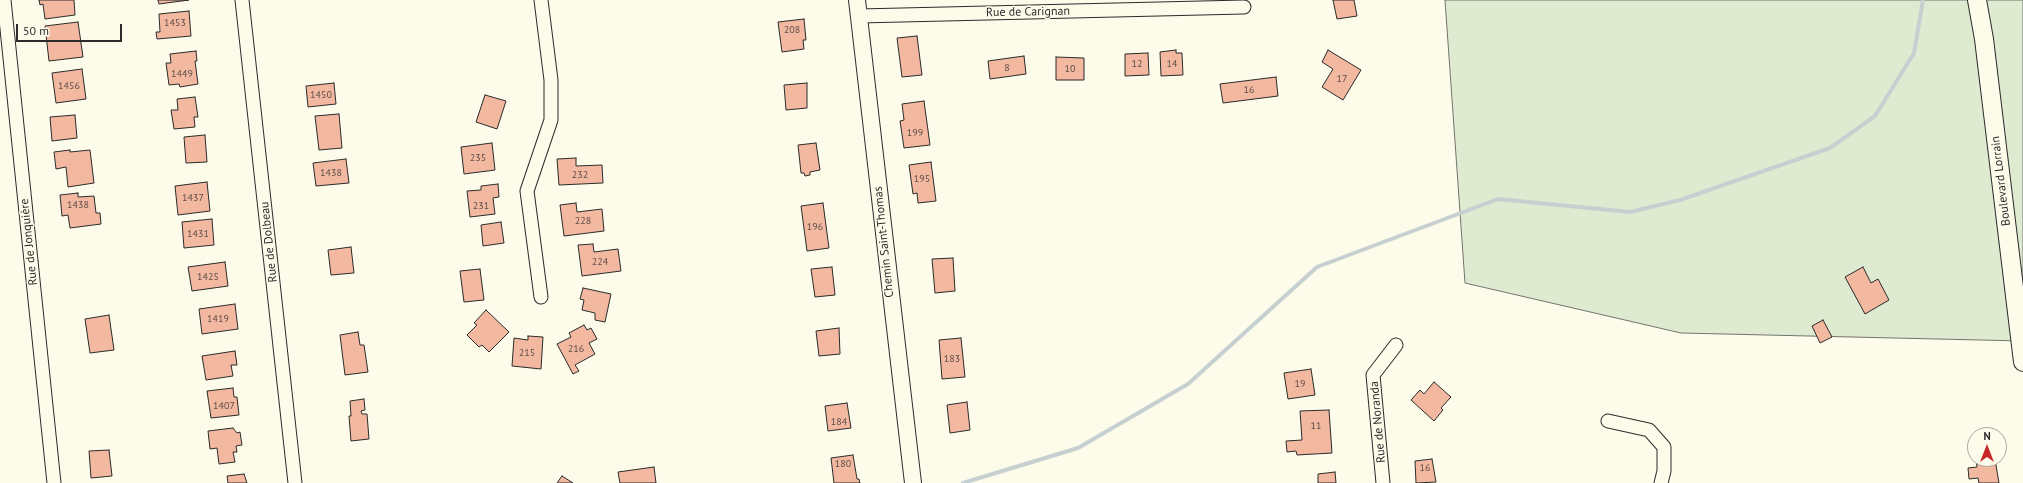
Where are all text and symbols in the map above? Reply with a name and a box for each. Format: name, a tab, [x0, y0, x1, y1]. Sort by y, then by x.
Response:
street label: Rue de Carignan	[986, 4, 1070, 20]
scale bar	[18, 16, 124, 42]
house number: 1453	[164, 17, 186, 29]
text: 50 m	[23, 23, 49, 38]
house number: 208	[784, 24, 800, 36]
house number: 12	[1132, 58, 1142, 70]
house number: 14	[1167, 58, 1177, 70]
house number: 8	[1004, 62, 1010, 74]
house number: 10	[1065, 63, 1075, 75]
house number: 1449	[171, 68, 193, 80]
house number: 17	[1337, 73, 1347, 85]
house number: 1456	[58, 80, 80, 92]
house number: 16	[1244, 84, 1254, 96]
house number: 1450	[310, 89, 332, 101]
house number: 199	[907, 127, 923, 139]
street label: Boulevard Lorrain	[1988, 135, 2014, 227]
house number: 235	[470, 152, 486, 164]
house number: 1438	[320, 167, 342, 179]
house number: 232	[572, 169, 588, 181]
house number: 195	[914, 173, 930, 185]
street label: Chemin Saint-Thomas	[871, 186, 897, 298]
house number: 1437	[182, 192, 204, 204]
street label: Rue de Jonquière	[17, 198, 41, 286]
house number: 1438	[67, 199, 89, 211]
house number: 231	[473, 200, 489, 212]
street label: Rue de Dolbeau	[258, 201, 280, 283]
house number: 228	[575, 215, 591, 227]
house number: 196	[807, 221, 823, 233]
house number: 1431	[187, 228, 209, 240]
house number: 224	[592, 256, 608, 268]
house number: 1425	[197, 271, 219, 283]
house number: 1419	[207, 313, 229, 325]
house number: 216	[568, 343, 584, 355]
house number: 215	[519, 347, 535, 359]
house number: 183	[944, 353, 960, 365]
house number: 19	[1295, 378, 1305, 390]
street label: Rue de Noranda	[1367, 381, 1389, 463]
house number: 1407	[213, 400, 235, 412]
house number: 184	[831, 416, 847, 428]
house number: 11	[1311, 420, 1321, 432]
north arrow	[1967, 427, 2007, 467]
text: N	[1983, 429, 1991, 443]
house number: 180	[835, 458, 851, 470]
house number: 16	[1420, 462, 1430, 474]

